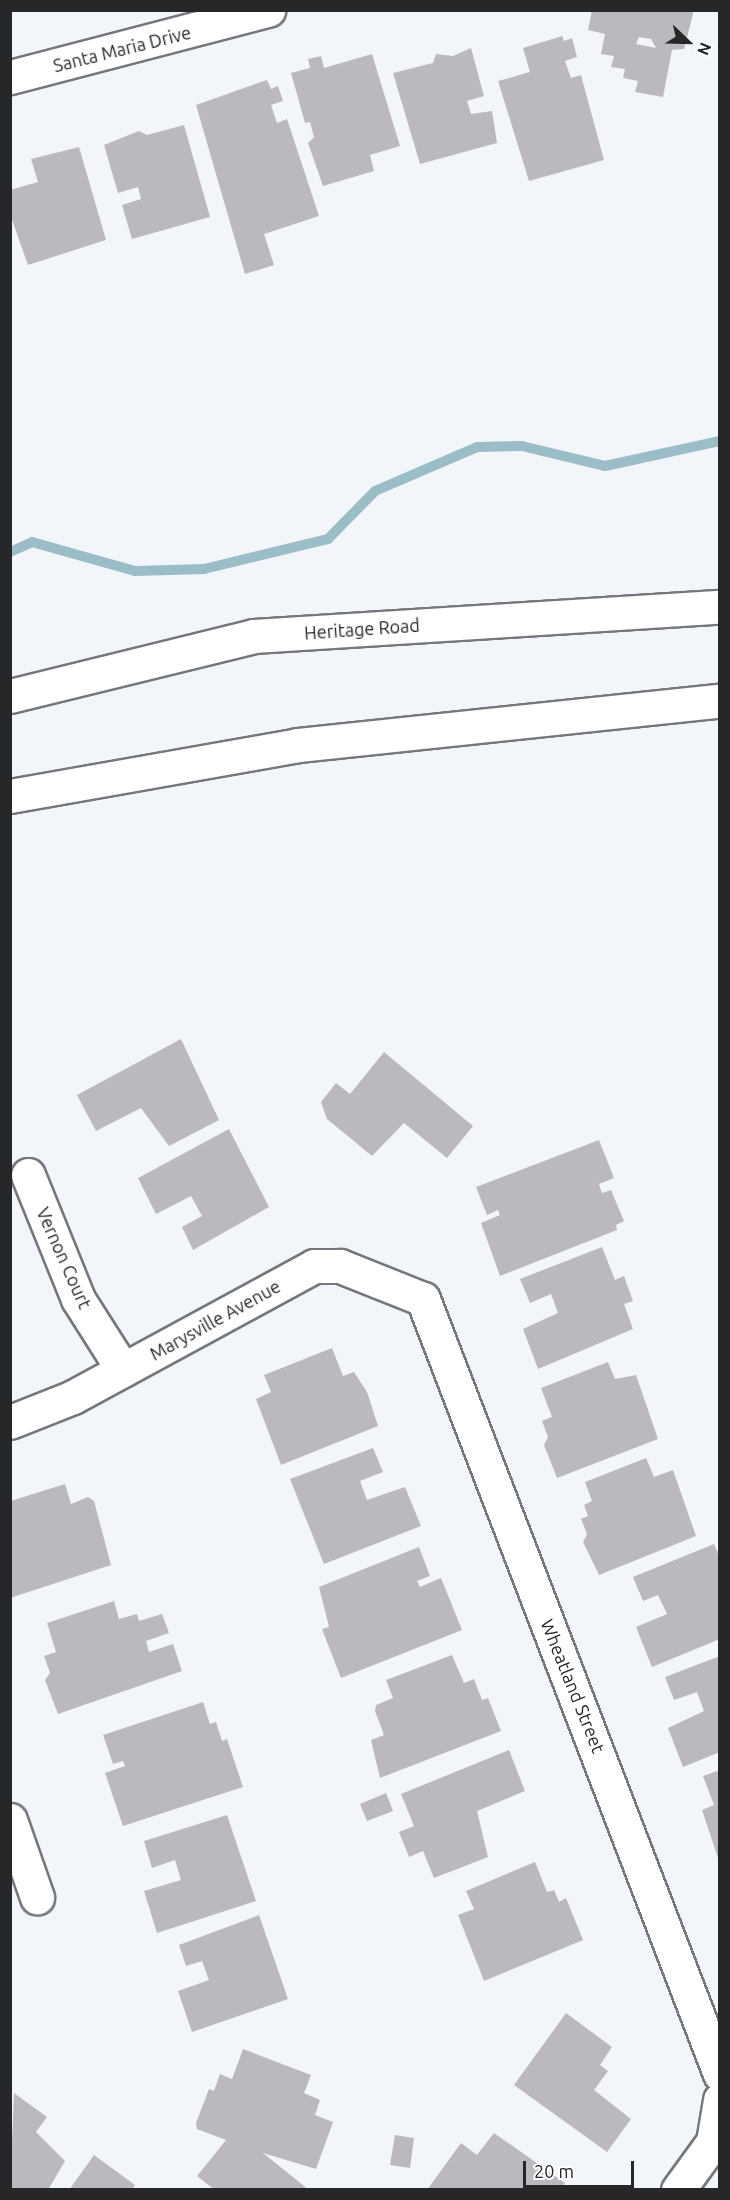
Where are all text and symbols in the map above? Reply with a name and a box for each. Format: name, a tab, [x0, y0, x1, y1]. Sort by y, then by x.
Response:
north arrow	[658, 12, 718, 72]
street label: Santa Maria Drive	[51, 21, 193, 77]
text: N	[694, 40, 715, 58]
street label: Heritage Road	[303, 614, 421, 644]
street label: Vernon Court	[32, 1204, 96, 1312]
street label: Marysville Avenue	[146, 1275, 284, 1365]
street label: Wheatland Street	[536, 1616, 610, 1756]
scale bar	[526, 2149, 637, 2187]
text: 20 m	[534, 2161, 574, 2181]

